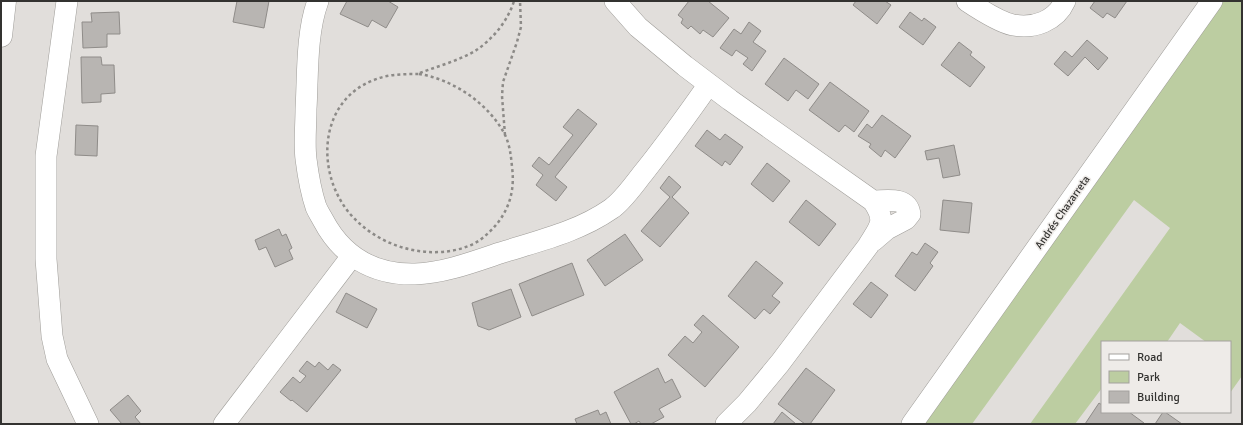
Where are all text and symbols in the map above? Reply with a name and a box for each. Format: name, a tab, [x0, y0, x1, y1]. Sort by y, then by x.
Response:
street label: Andrés Chazarreta	[1032, 173, 1093, 252]
legend	[1101, 341, 1231, 413]
text: Road	[1137, 350, 1163, 365]
text: Park	[1137, 370, 1160, 385]
text: Building	[1137, 390, 1180, 405]

